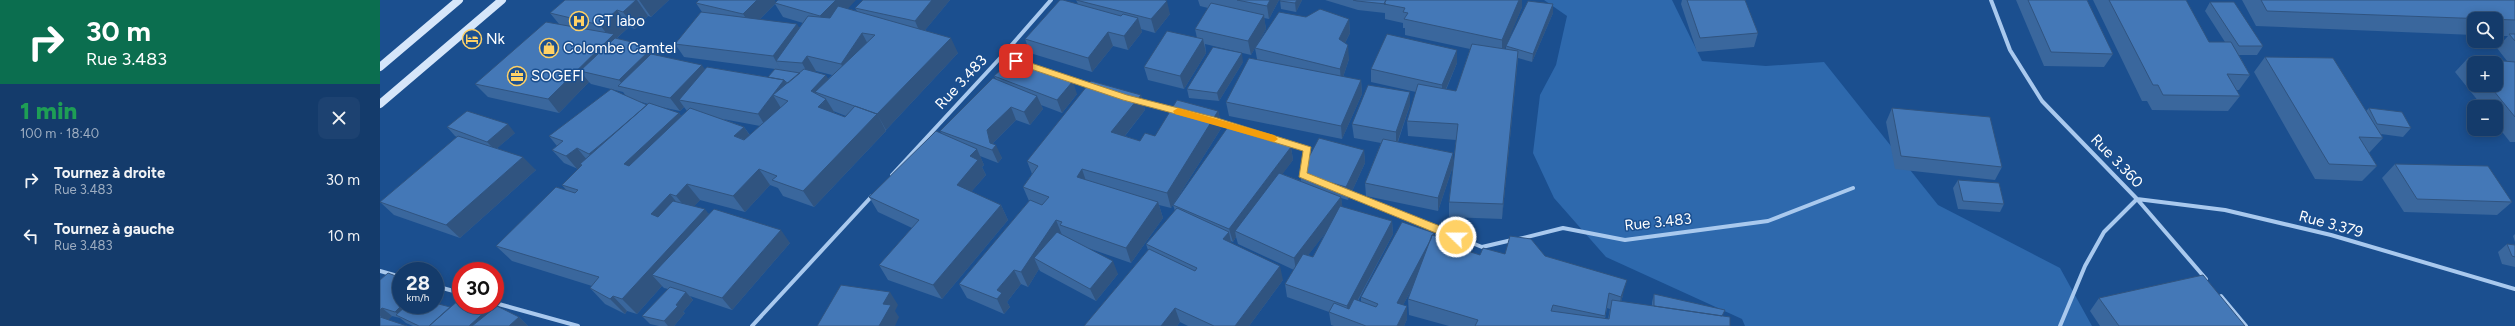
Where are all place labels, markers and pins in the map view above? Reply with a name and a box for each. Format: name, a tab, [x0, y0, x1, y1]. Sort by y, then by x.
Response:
hospital icon: GT labo	[568, 10, 590, 32]
place label: GT labo	[593, 12, 645, 30]
hotel icon: Nk	[461, 28, 483, 50]
place label: Nk	[486, 30, 506, 48]
shop icon: Colombe Camtel	[538, 37, 560, 59]
place label: Colombe Camtel	[563, 39, 676, 57]
pin	[999, 44, 1033, 78]
office icon: SOGEFI	[506, 65, 528, 87]
place label: SOGEFI	[531, 67, 584, 85]

